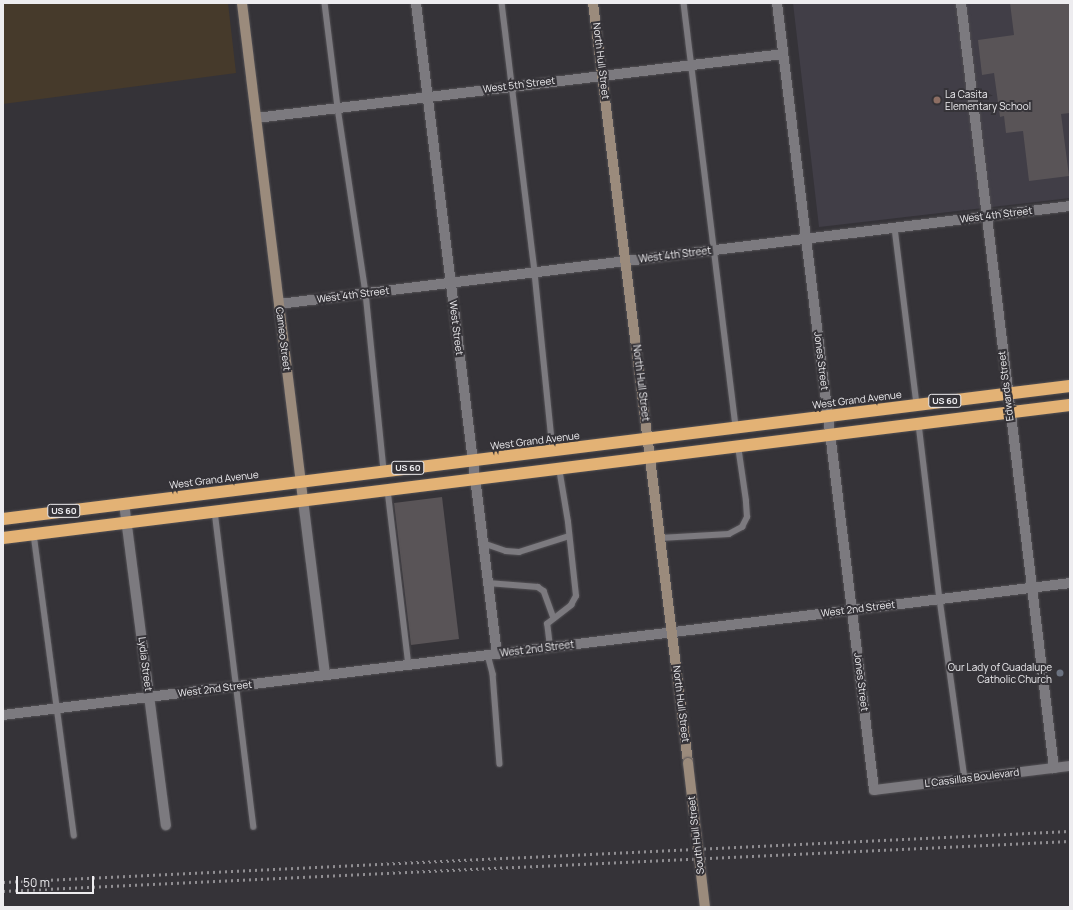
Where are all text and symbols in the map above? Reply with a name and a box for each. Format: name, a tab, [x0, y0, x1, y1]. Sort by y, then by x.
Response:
street label: North Hull Street	[590, 22, 612, 100]
street label: West 5th Street	[482, 75, 556, 95]
place label: La Casita Elementary School	[945, 88, 1031, 112]
marker: La Casita Elementary School	[932, 95, 942, 105]
street label: West 4th Street	[959, 205, 1033, 225]
street label: West 4th Street	[638, 245, 712, 265]
street label: West 4th Street	[316, 285, 390, 305]
street label: West Street	[447, 300, 465, 356]
street label: Cameo Street	[273, 306, 293, 372]
street label: Jones Street	[811, 331, 831, 391]
street label: North Hull Street	[630, 344, 652, 422]
street label: Edwards Street	[996, 350, 1016, 422]
street label: West Grand Avenue	[812, 389, 902, 411]
road number: US 60	[928, 394, 962, 408]
street label: West Grand Avenue	[490, 430, 580, 452]
road number: US 60	[391, 461, 425, 475]
street label: West Grand Avenue	[169, 469, 259, 491]
road number: US 60	[47, 504, 81, 518]
street label: West 2nd Street	[820, 598, 896, 620]
street label: Lydia Street	[136, 636, 154, 692]
street label: West 2nd Street	[499, 638, 575, 660]
street label: Jones Street	[851, 652, 871, 712]
place label: Our Lady of Guadalupe Catholic Church	[948, 661, 1052, 684]
street label: North Hull Street	[670, 665, 692, 743]
marker: Our Lady of Guadalupe Catholic Church	[1055, 668, 1065, 678]
street label: West 2nd Street	[177, 678, 253, 700]
street label: L Cassillas Boulevard	[924, 766, 1020, 790]
street label: South Hull Street	[685, 795, 707, 875]
scale bar	[18, 868, 96, 894]
text: 50 m	[23, 874, 50, 891]

